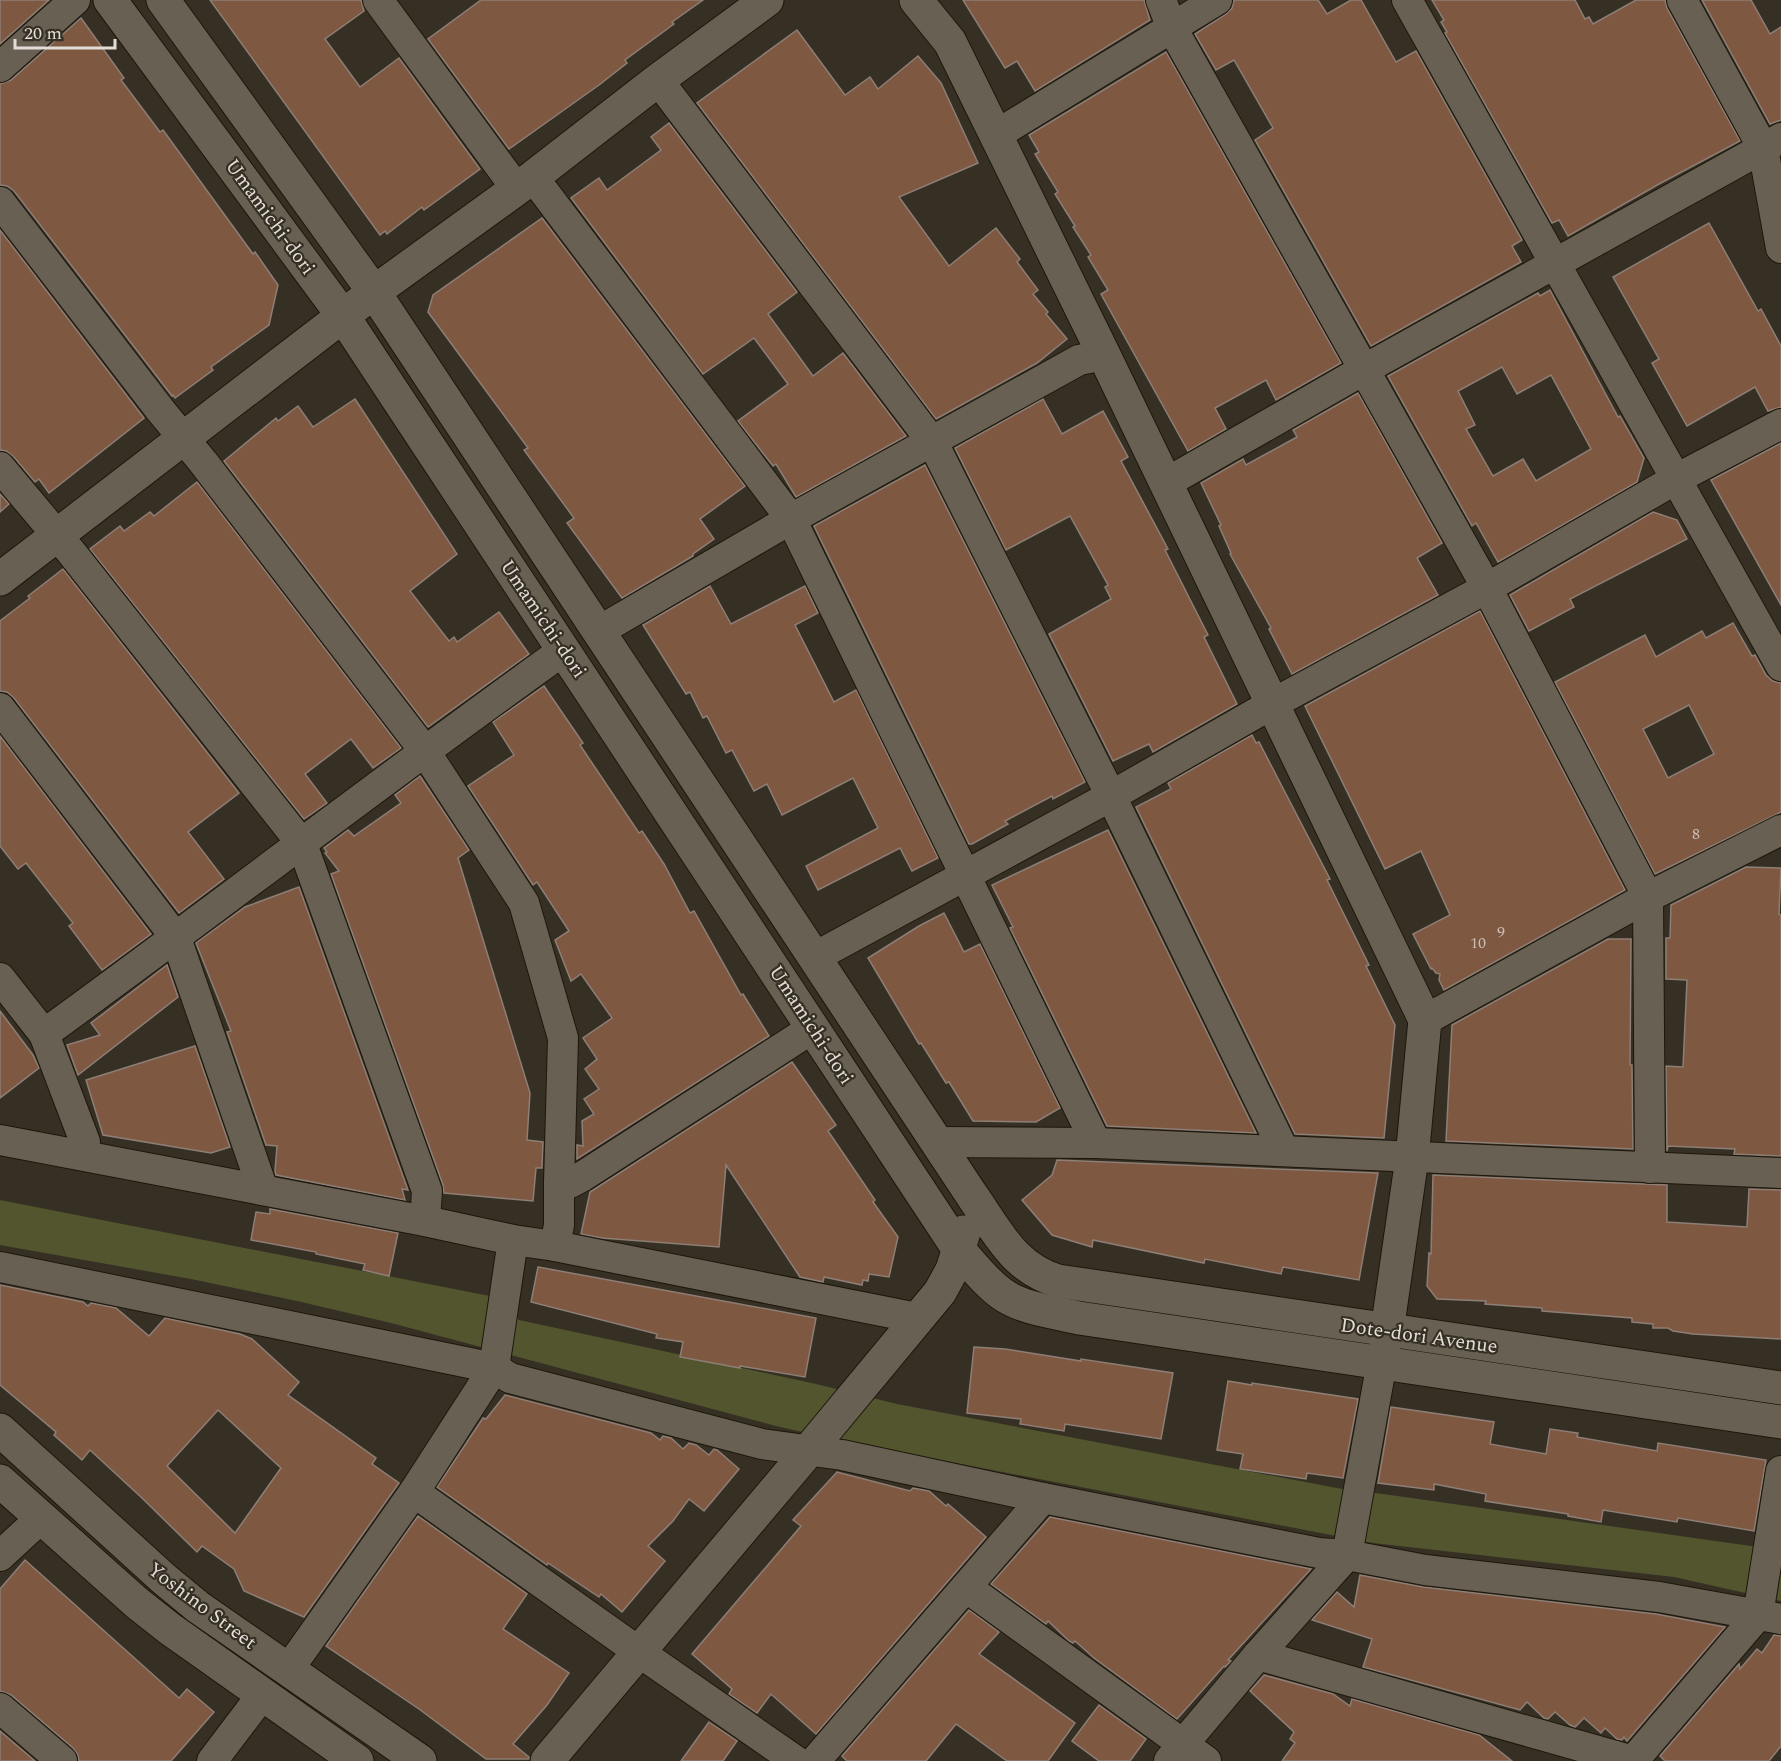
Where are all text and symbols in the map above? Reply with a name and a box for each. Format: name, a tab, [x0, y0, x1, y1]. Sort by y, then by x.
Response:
scale bar	[15, 12, 116, 50]
text: 20 m	[24, 20, 62, 47]
street label: Umamichi-dori	[218, 153, 322, 281]
street label: Umamichi-dori	[492, 554, 594, 684]
house number: 8	[1692, 822, 1700, 846]
house number: 9	[1497, 920, 1505, 944]
house number: 10	[1470, 931, 1486, 955]
street label: Umamichi-dori	[761, 959, 861, 1091]
street label: Dote-dori Avenue	[1339, 1310, 1499, 1362]
street label: Yoshino Street	[141, 1555, 263, 1657]

